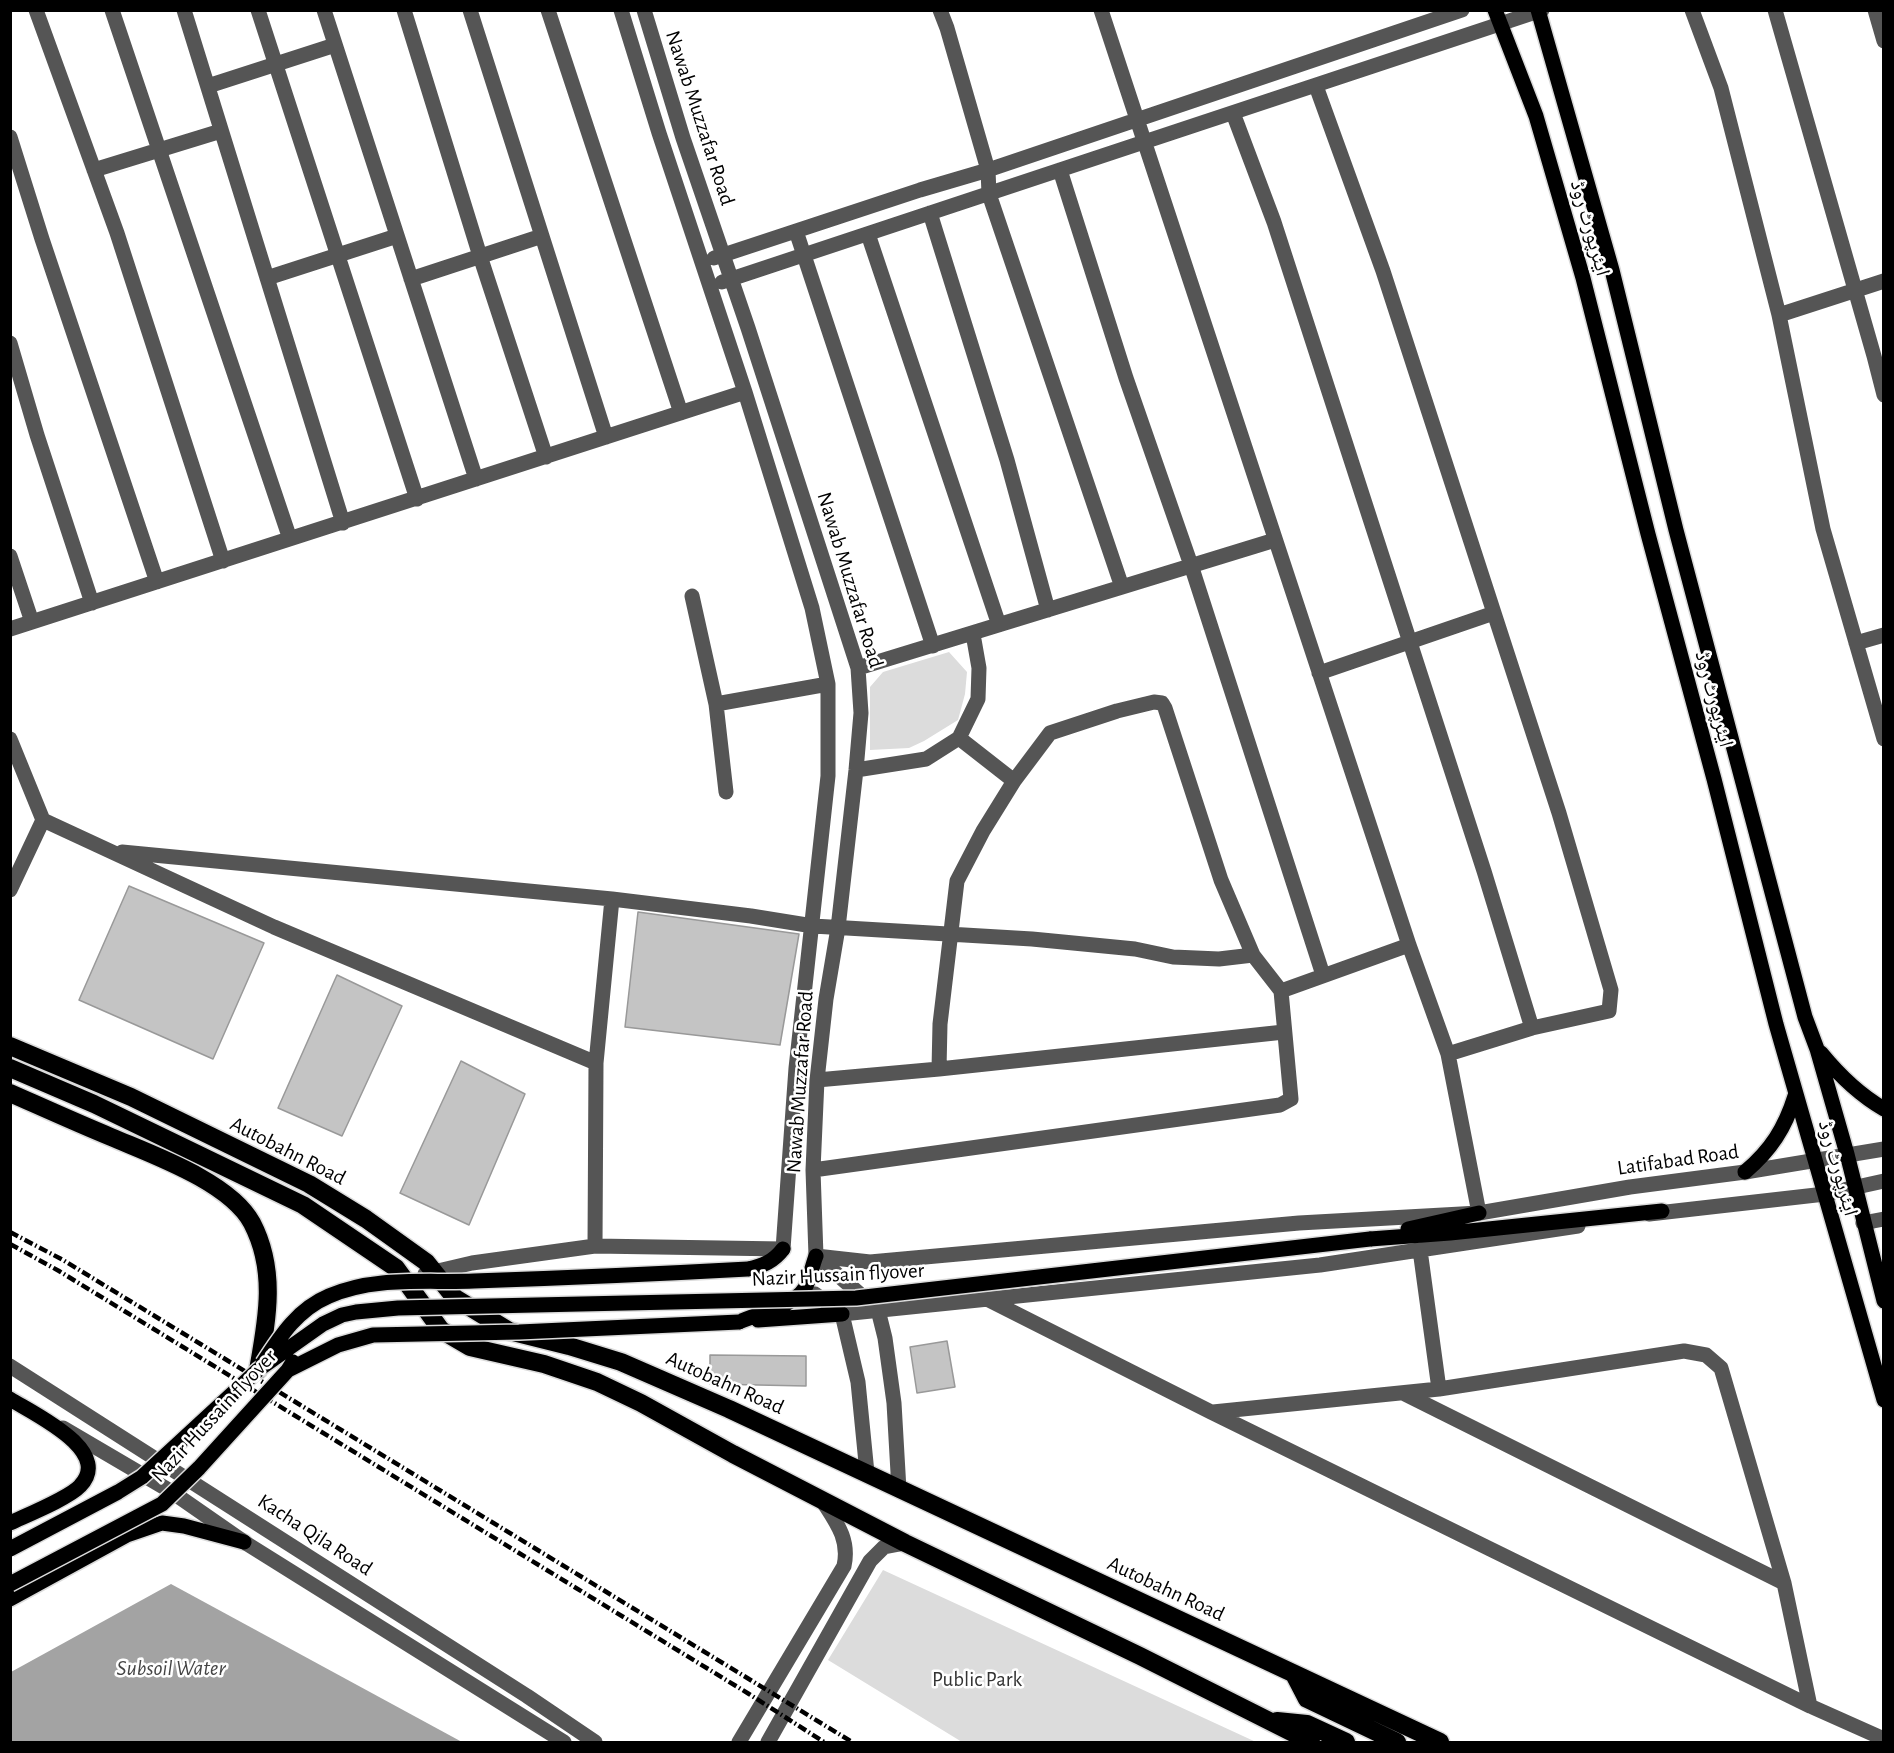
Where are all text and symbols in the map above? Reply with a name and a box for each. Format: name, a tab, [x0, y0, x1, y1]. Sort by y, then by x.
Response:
street label: Nawab Muzzafar Road	[660, 27, 740, 209]
street label: ایئرپورٹ روڈ	[1564, 177, 1616, 279]
street label: Nawab Muzzafar Road	[811, 489, 889, 671]
street label: ایئرپورٹ روڈ	[1689, 648, 1739, 750]
street label: Nawab Muzzafar Road	[781, 990, 819, 1174]
street label: Autobahn Road	[226, 1111, 350, 1191]
street label: ایئرپورٹ روڈ	[1812, 1117, 1864, 1219]
street label: Latifabad Road	[1616, 1139, 1740, 1181]
street label: Nazir Hussain flyover	[751, 1258, 925, 1292]
street label: Nazir Hussain flyover	[146, 1344, 282, 1488]
street label: Autobahn Road	[662, 1346, 788, 1420]
street label: Kacha Qila Road	[253, 1489, 377, 1581]
street label: Autobahn Road	[1103, 1551, 1229, 1627]
water label: Subsoil Water	[116, 1655, 226, 1681]
park label: Public Park	[932, 1667, 1022, 1693]

